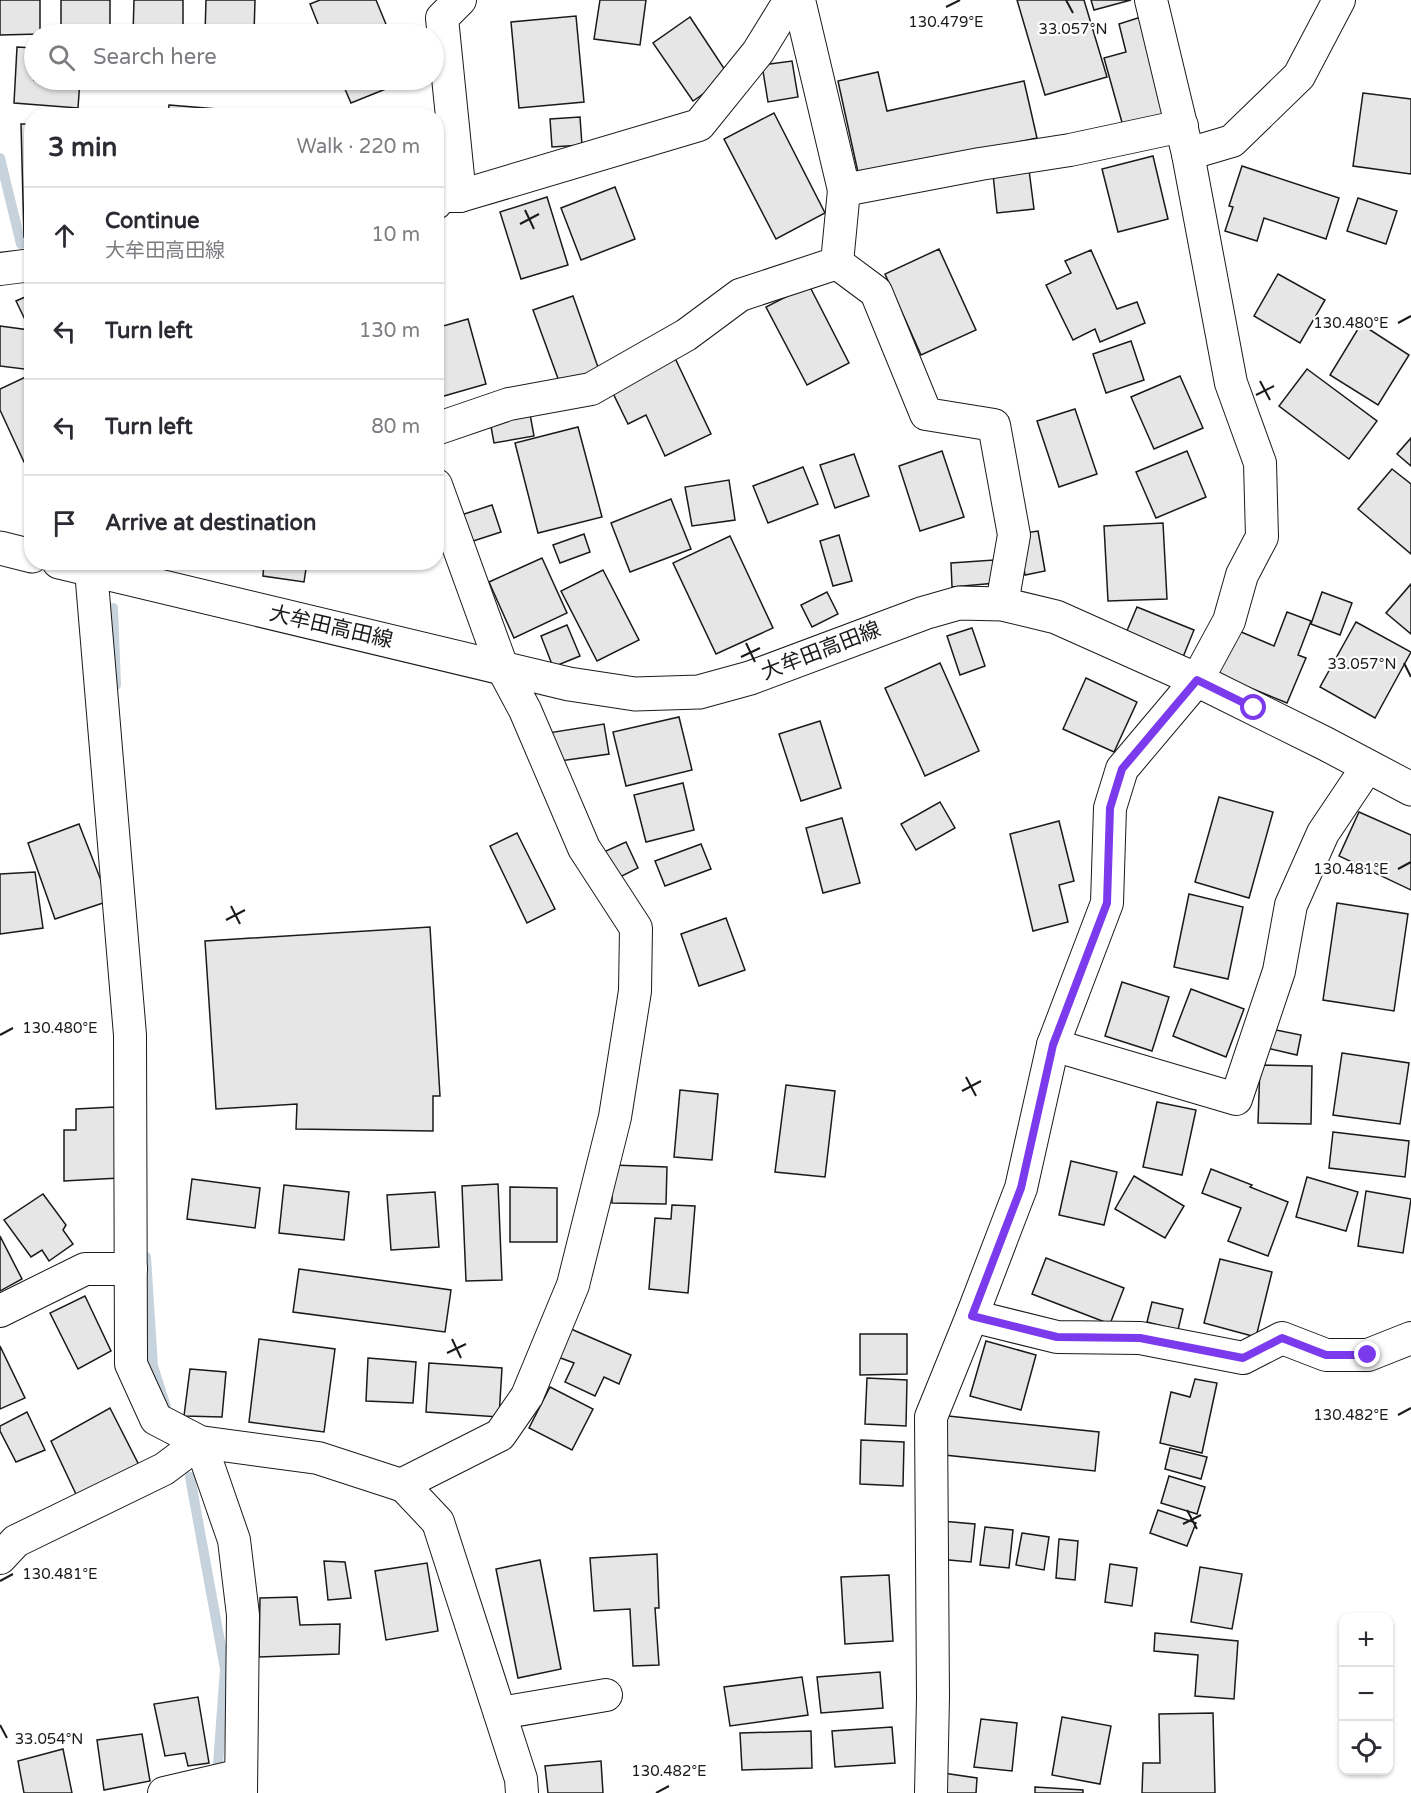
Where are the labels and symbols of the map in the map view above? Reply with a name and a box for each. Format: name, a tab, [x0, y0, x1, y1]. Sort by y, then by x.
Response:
text: 130.479°E	[908, 13, 984, 31]
text: 33.057°N	[1038, 20, 1108, 38]
text: 130.480°E	[1313, 314, 1389, 332]
street label: 大牟田高田線	[267, 601, 395, 653]
street label: 大牟田高田線	[758, 617, 884, 685]
text: 33.057°N	[1327, 655, 1397, 673]
route start	[1240, 694, 1266, 720]
text: 130.481°E	[1313, 860, 1389, 878]
text: 130.480°E	[22, 1019, 98, 1037]
route end	[1354, 1341, 1380, 1367]
text: 130.482°E	[1313, 1406, 1389, 1424]
text: 130.481°E	[22, 1565, 98, 1583]
text: 33.054°N	[15, 1730, 83, 1748]
text: 130.482°E	[631, 1762, 707, 1780]

